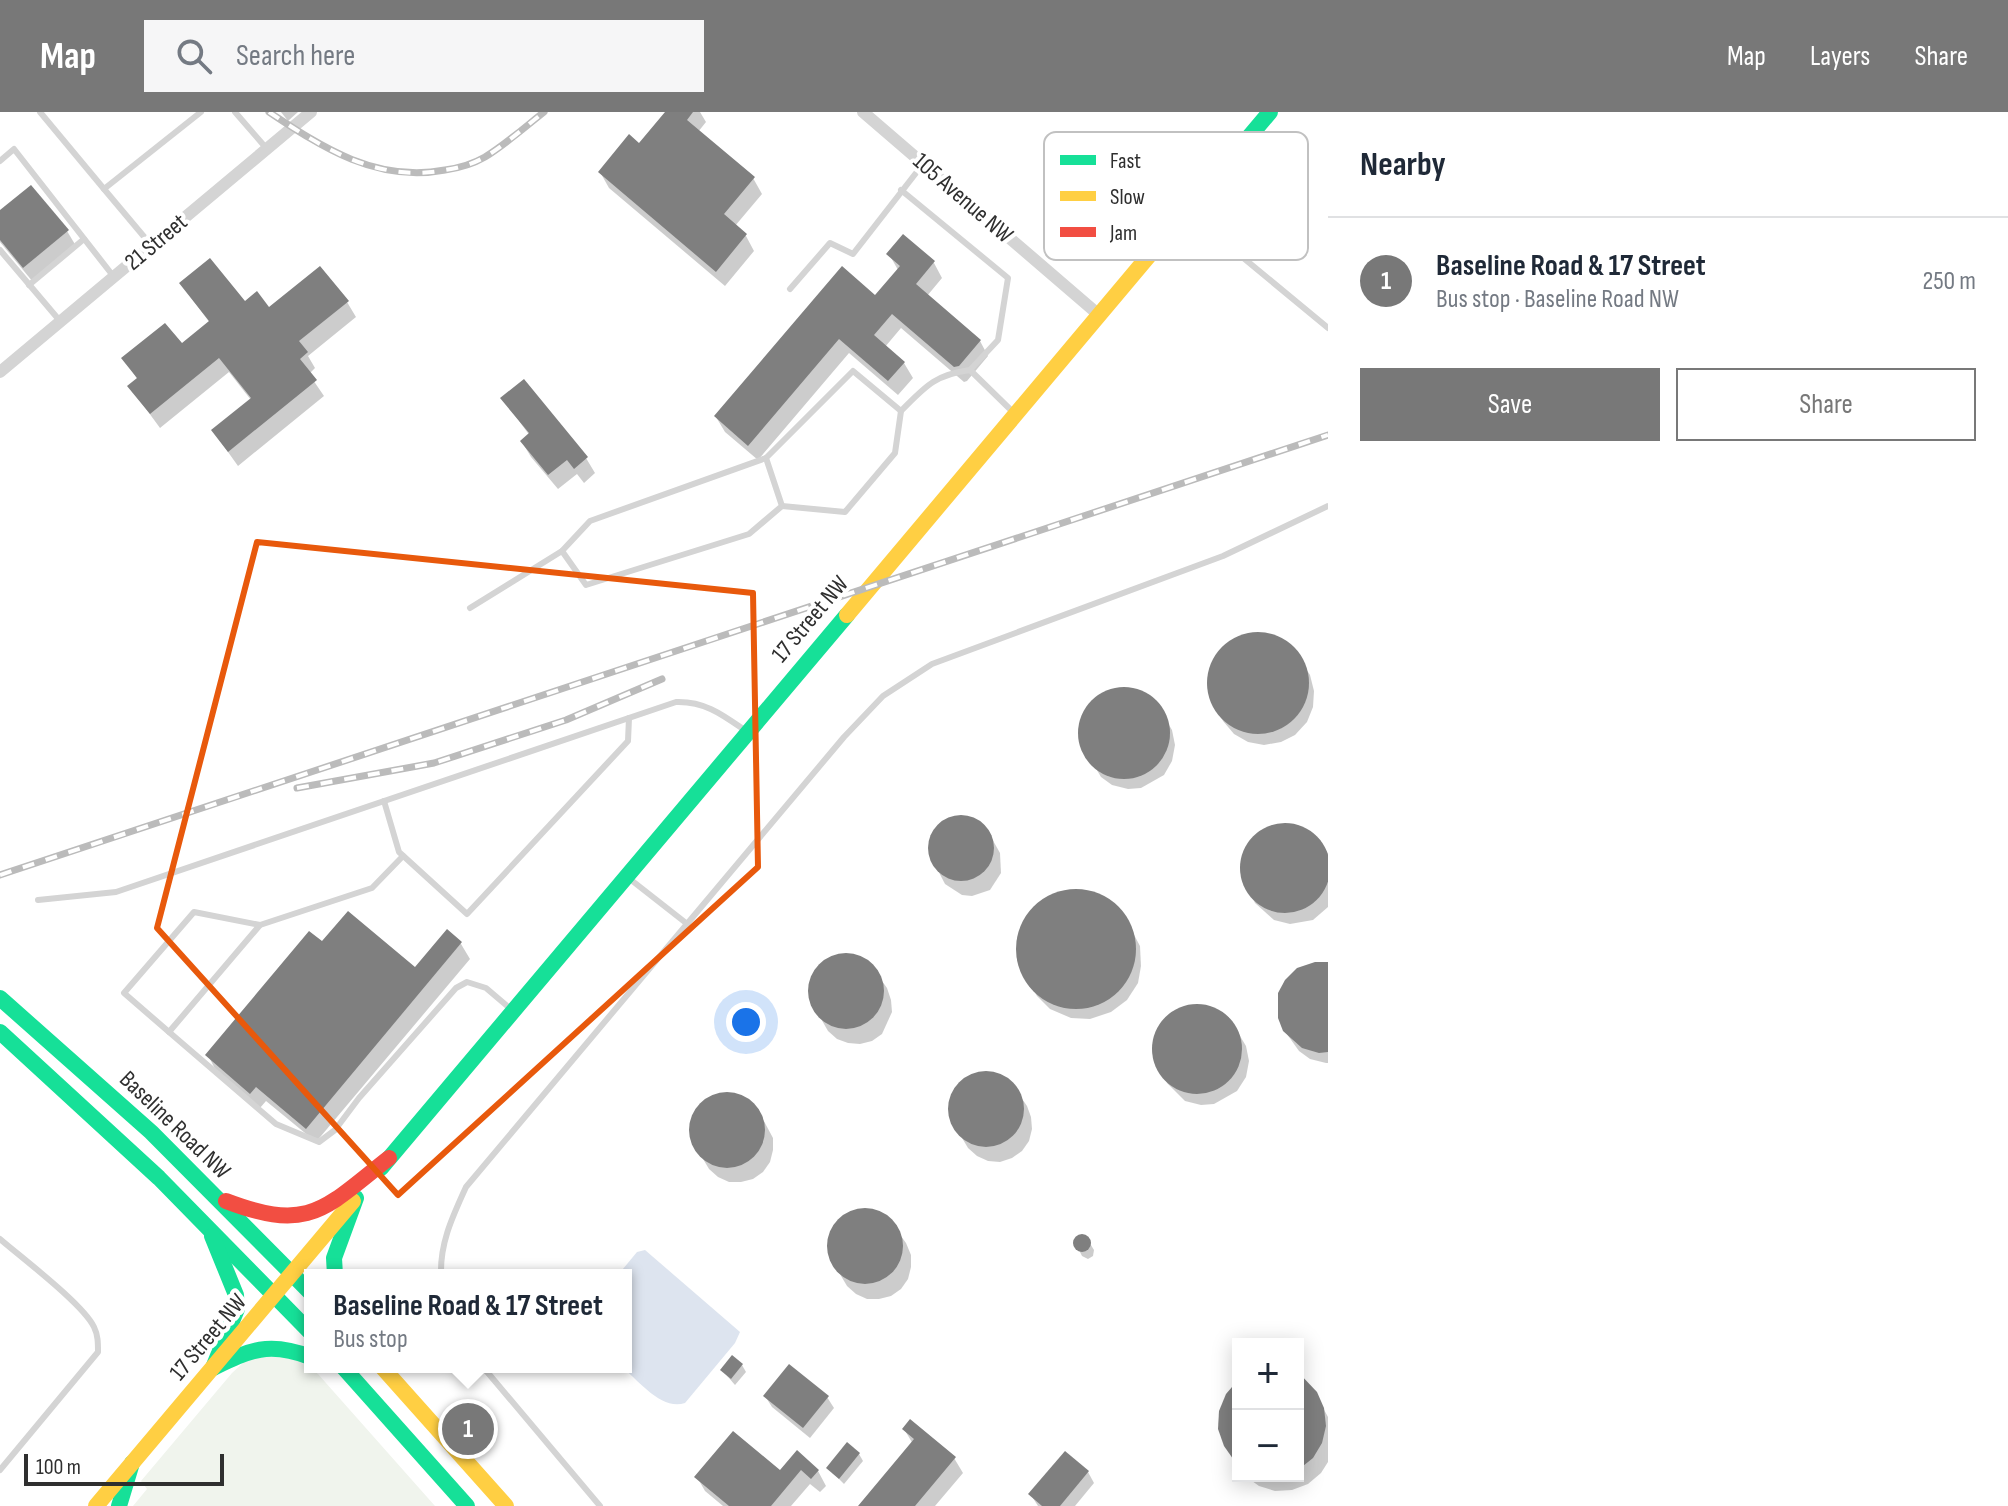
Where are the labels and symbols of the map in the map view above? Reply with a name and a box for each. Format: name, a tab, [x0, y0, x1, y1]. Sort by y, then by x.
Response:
legend	[1044, 132, 1308, 260]
street label: 105 Avenue NW	[907, 147, 1019, 250]
text: Fast	[1110, 148, 1141, 175]
text: Slow	[1110, 184, 1145, 211]
street label: 21 Street	[119, 207, 193, 277]
text: Jam	[1109, 220, 1137, 247]
street label: 17 Street NW	[765, 570, 855, 668]
your location	[726, 1002, 766, 1042]
street label: Baseline Road NW	[113, 1065, 237, 1185]
street label: 17 Street NW	[163, 1288, 253, 1386]
pin: 1	[442, 1399, 494, 1459]
scale bar	[24, 1450, 224, 1486]

